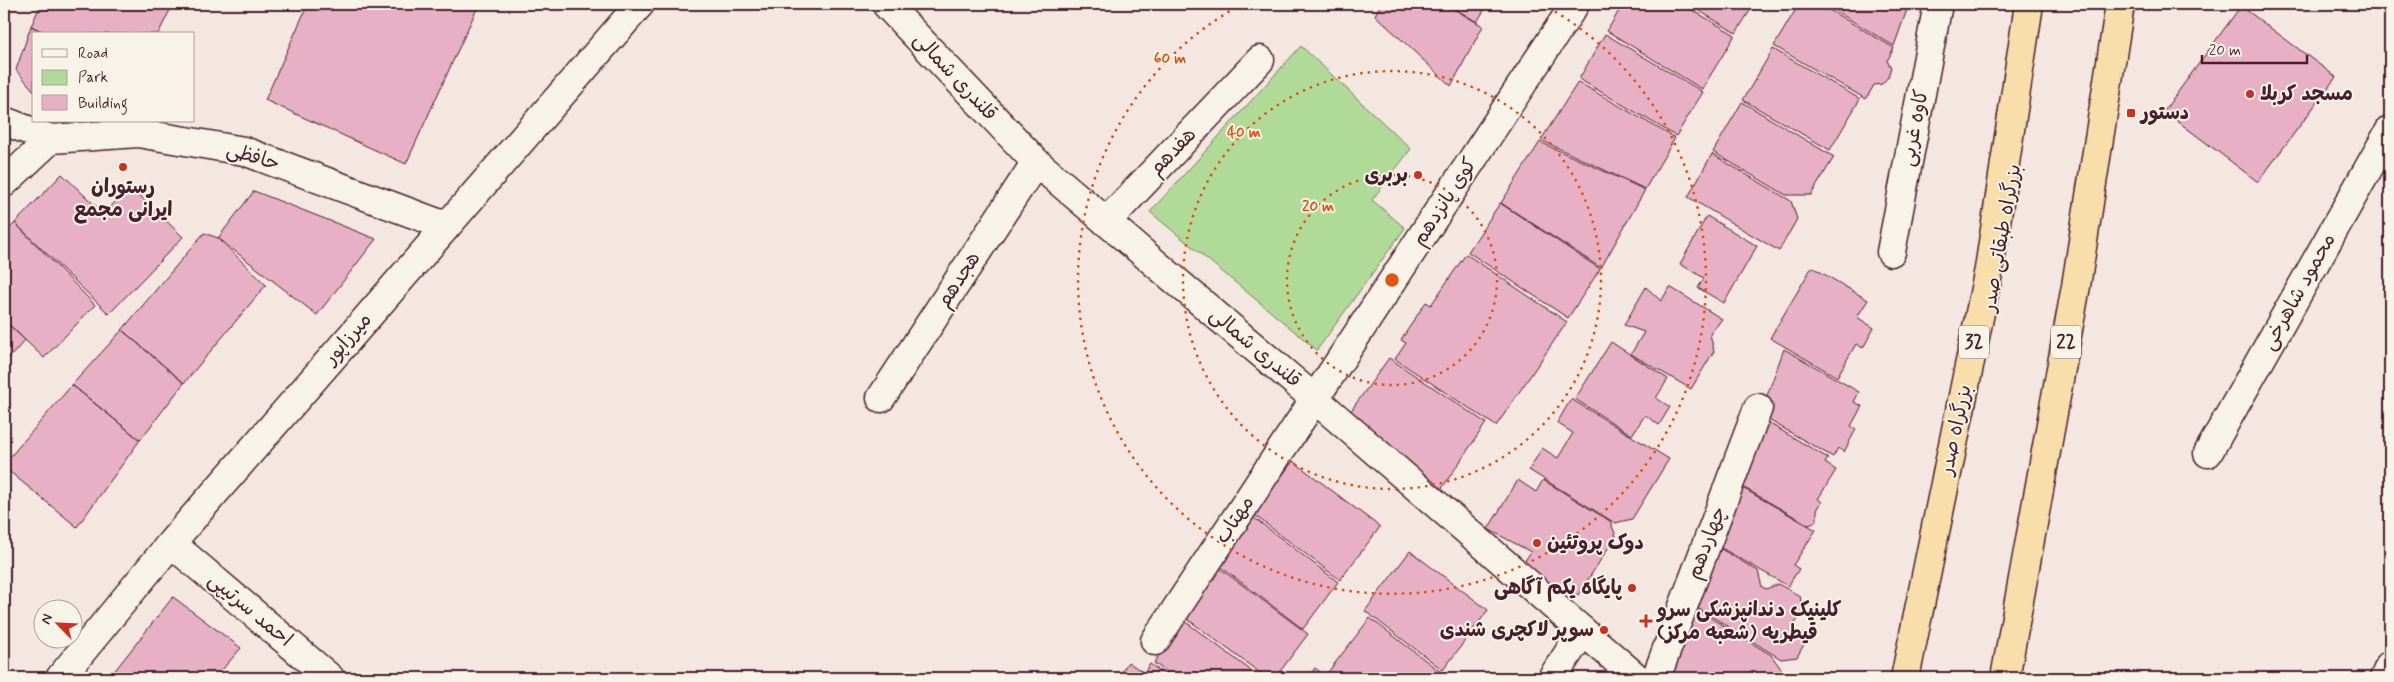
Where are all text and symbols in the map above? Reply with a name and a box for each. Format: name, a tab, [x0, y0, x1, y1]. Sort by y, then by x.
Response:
street label: قلندری شمالی	[907, 27, 1003, 127]
legend	[32, 32, 195, 122]
scale bar	[2202, 32, 2306, 64]
text: 20 m	[2209, 41, 2241, 61]
text: Road	[78, 44, 108, 64]
text: 60 m	[1154, 49, 1186, 69]
text: Park	[78, 68, 108, 88]
place label: مسجد کربلا	[2260, 81, 2353, 108]
street label: کاوه غربی	[1894, 87, 1936, 169]
marker: مسجد کربلا	[2244, 88, 2256, 100]
text: Building	[78, 94, 128, 115]
place label: دستور	[2139, 100, 2189, 127]
marker: دستور	[2125, 107, 2137, 119]
street label: هفدهم	[1143, 122, 1203, 183]
text: 40 m	[1227, 123, 1261, 143]
street label: حافظی	[223, 136, 283, 178]
street label: کوی پانزدهم	[1406, 153, 1484, 251]
marker: رستوران ایرانی مجمع	[117, 161, 129, 173]
place label: بربری	[1364, 162, 1408, 189]
street label: بزرگراه طبقاتی صدر	[1975, 162, 2028, 316]
marker: بربری	[1412, 169, 1424, 181]
place label: رستوران ایرانی مجمع	[74, 174, 172, 224]
text: 20 m	[1302, 197, 1334, 217]
street label: محمود شاهرخی	[2256, 229, 2342, 355]
street label: هجدهم	[931, 247, 988, 314]
centre of rings	[1383, 271, 1401, 289]
street label: قلندری شمالی	[1203, 302, 1307, 394]
street label: میرزاپور	[317, 307, 378, 372]
road number: 32	[1959, 326, 1989, 358]
road number: 22	[2051, 326, 2081, 358]
street label: بزرگراه صدر	[1933, 382, 1979, 479]
street label: مهتاب	[1209, 491, 1261, 549]
street label: چهاردهم	[1681, 503, 1733, 583]
place label: دوک پروتئین	[1547, 530, 1644, 557]
marker: دوک پروتئین	[1531, 537, 1543, 549]
street label: احمد سرتیپی	[202, 567, 298, 653]
place label: پایگاه یکم آگاهی	[1494, 575, 1622, 602]
marker: پایگاه یکم آگاهی	[1626, 582, 1638, 594]
place label: کلینیک دندانپزشکی سرو قیطریه (شعبه مرکز)	[1656, 597, 1841, 647]
north arrow	[32, 600, 82, 650]
text: N	[37, 611, 57, 627]
marker: کلینیک دندانپزشکی سرو قیطریه (شعبه مرکز)	[1639, 614, 1653, 628]
place label: سوپر لاکچری شندی	[1440, 617, 1594, 644]
marker: سوپر لاکچری شندی	[1598, 624, 1610, 636]

